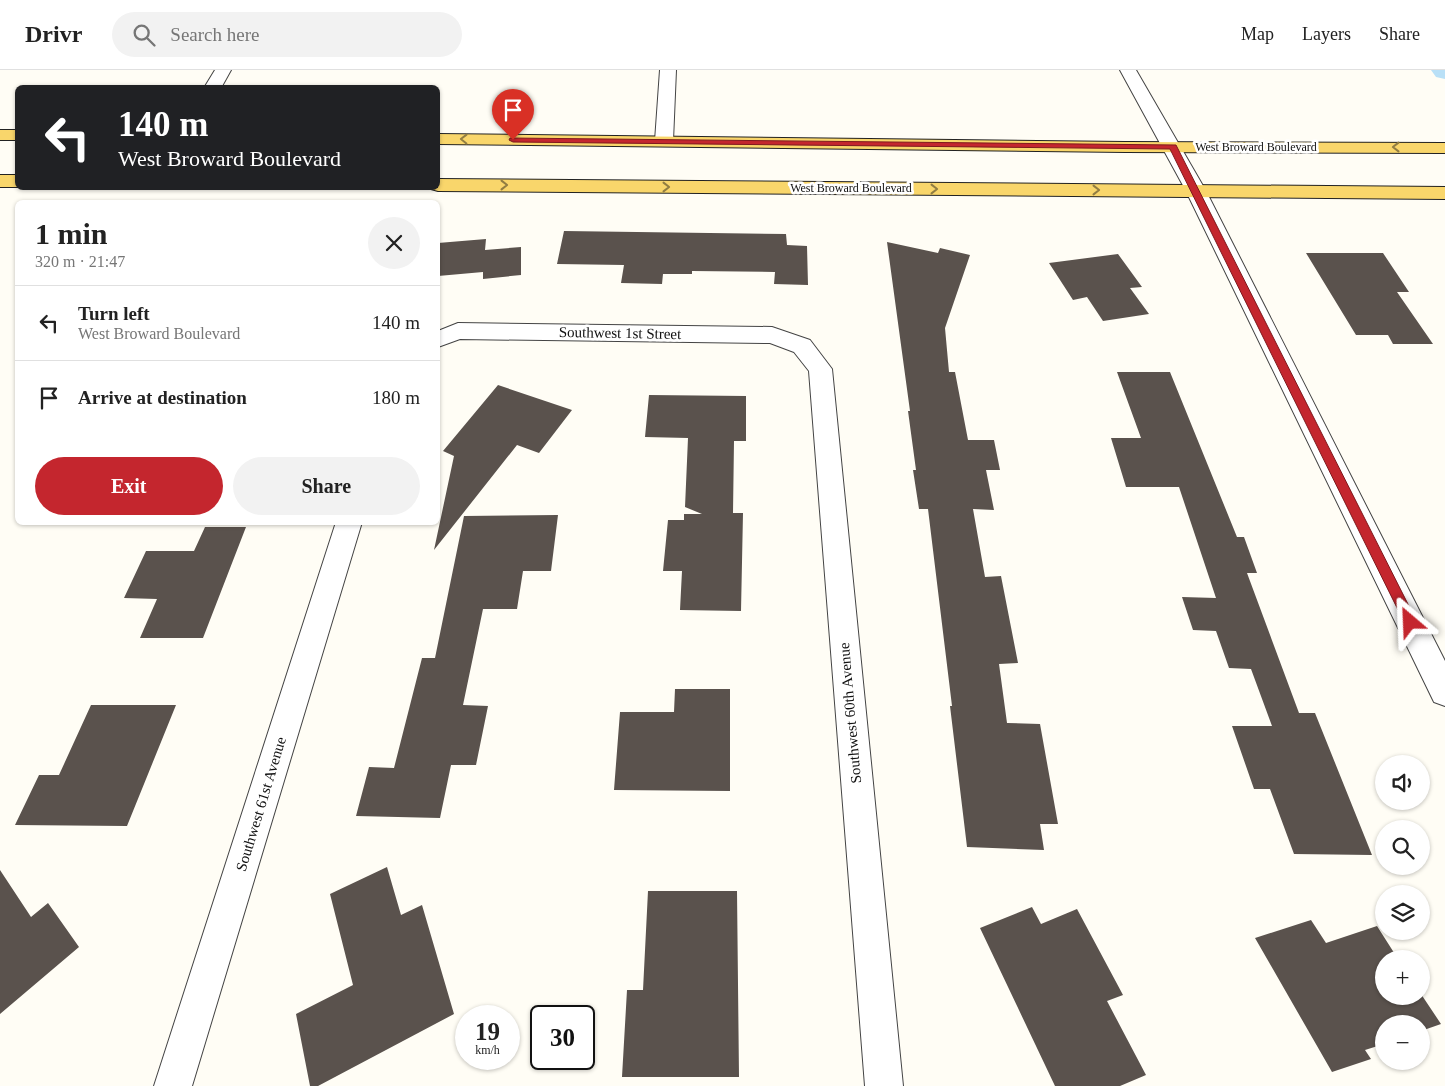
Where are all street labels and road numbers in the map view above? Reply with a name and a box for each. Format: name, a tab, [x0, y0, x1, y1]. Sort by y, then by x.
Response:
street label: West Broward Boulevard	[1195, 140, 1317, 154]
street label: West Broward Boulevard	[790, 181, 912, 195]
street label: Southwest 1st Street	[559, 324, 682, 342]
street label: Southwest 60th Avenue	[836, 642, 864, 784]
street label: Southwest 61st Avenue	[233, 735, 289, 873]

